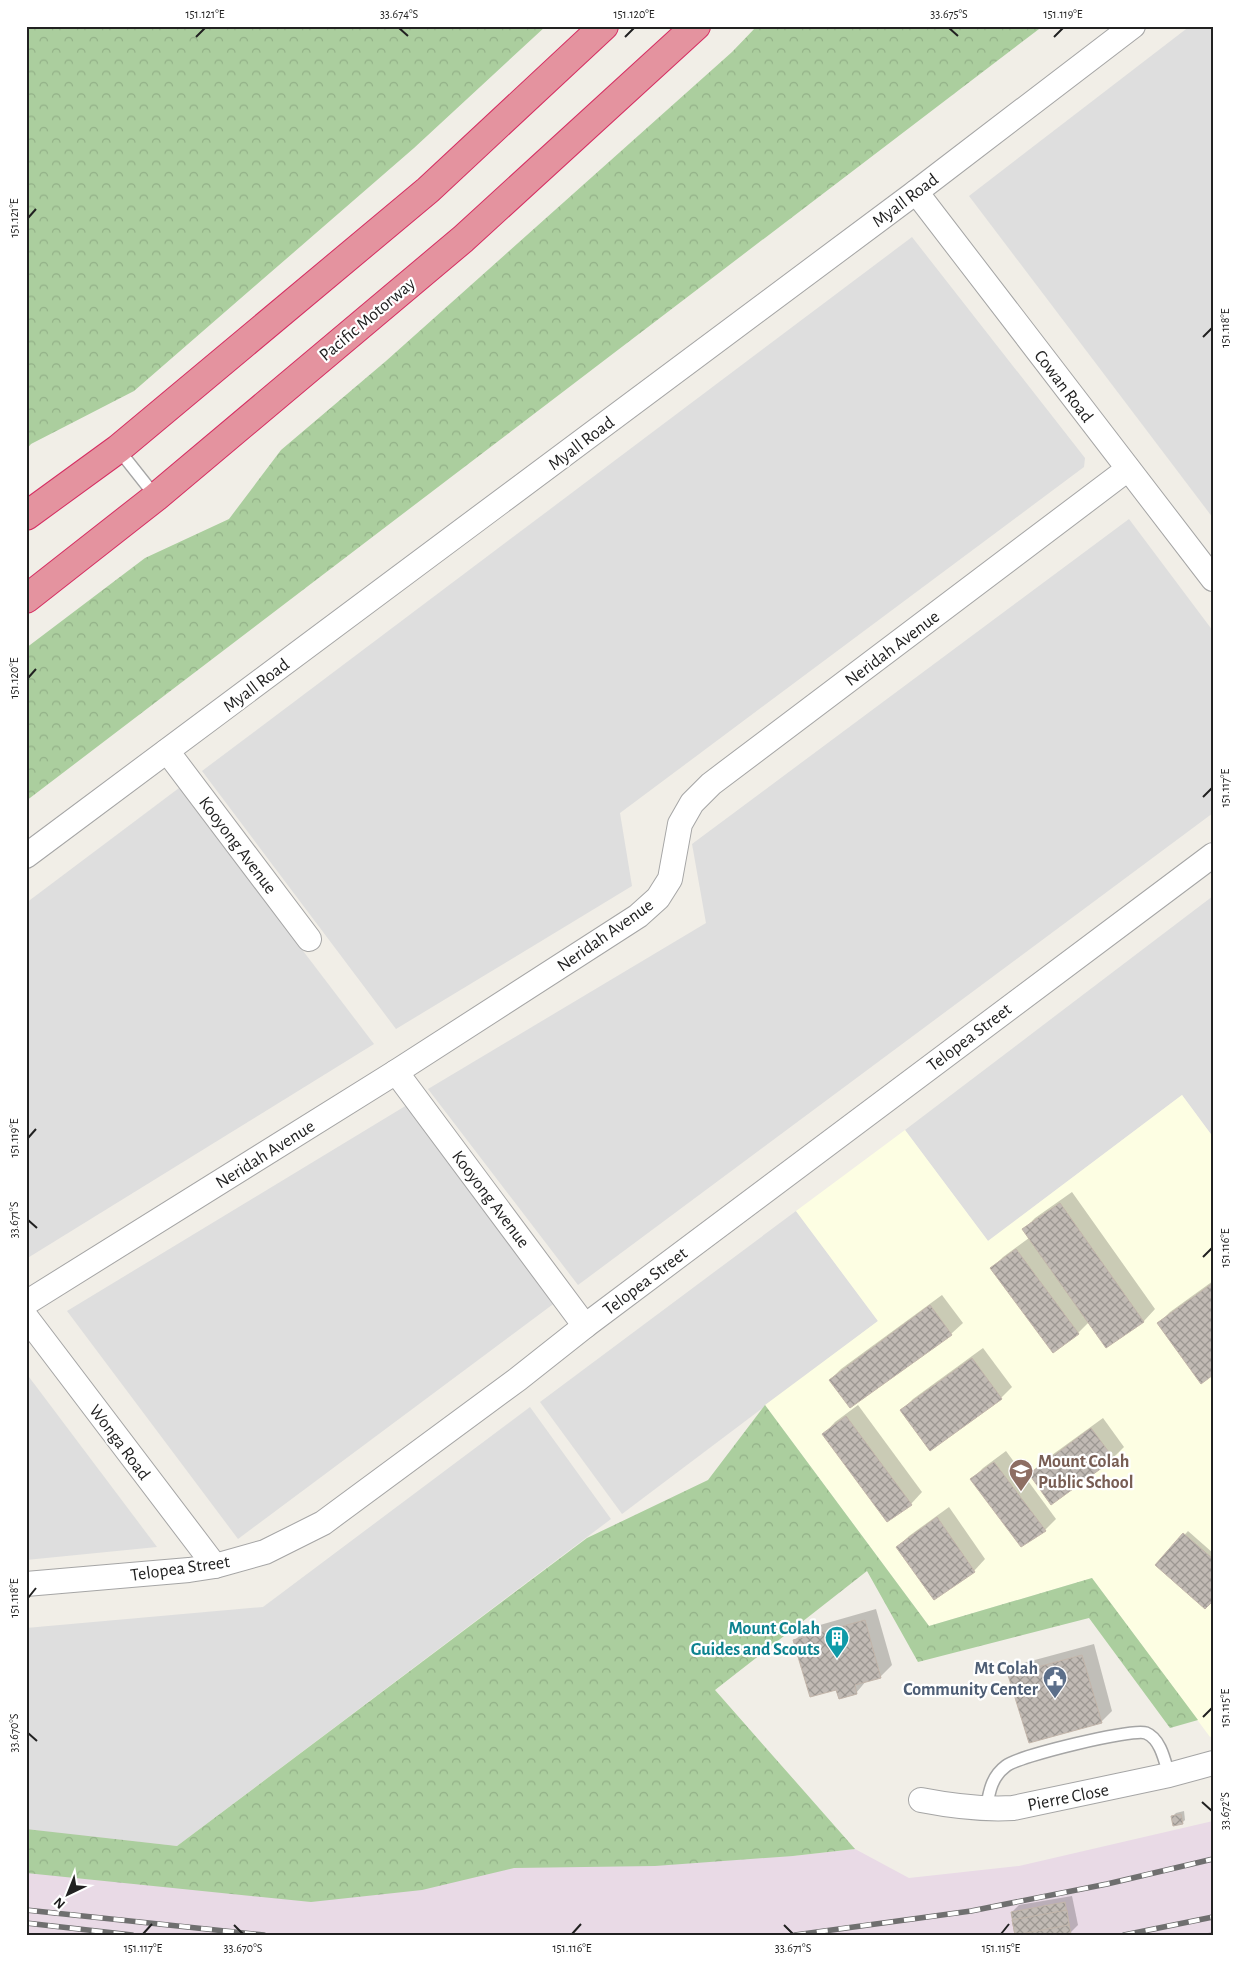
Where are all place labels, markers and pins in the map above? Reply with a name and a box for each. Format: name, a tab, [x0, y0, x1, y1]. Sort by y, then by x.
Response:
place label: Mount Colah Public School	[1038, 1453, 1133, 1492]
school or university icon: Mount Colah Public School	[1008, 1458, 1034, 1492]
place label: Mount Colah Guides and Scouts	[691, 1620, 820, 1659]
building icon: Mount Colah Guides and Scouts	[824, 1625, 850, 1659]
place label: Mt Colah Community Center	[903, 1660, 1039, 1699]
public building icon: Mt Colah Community Center	[1042, 1665, 1068, 1699]

